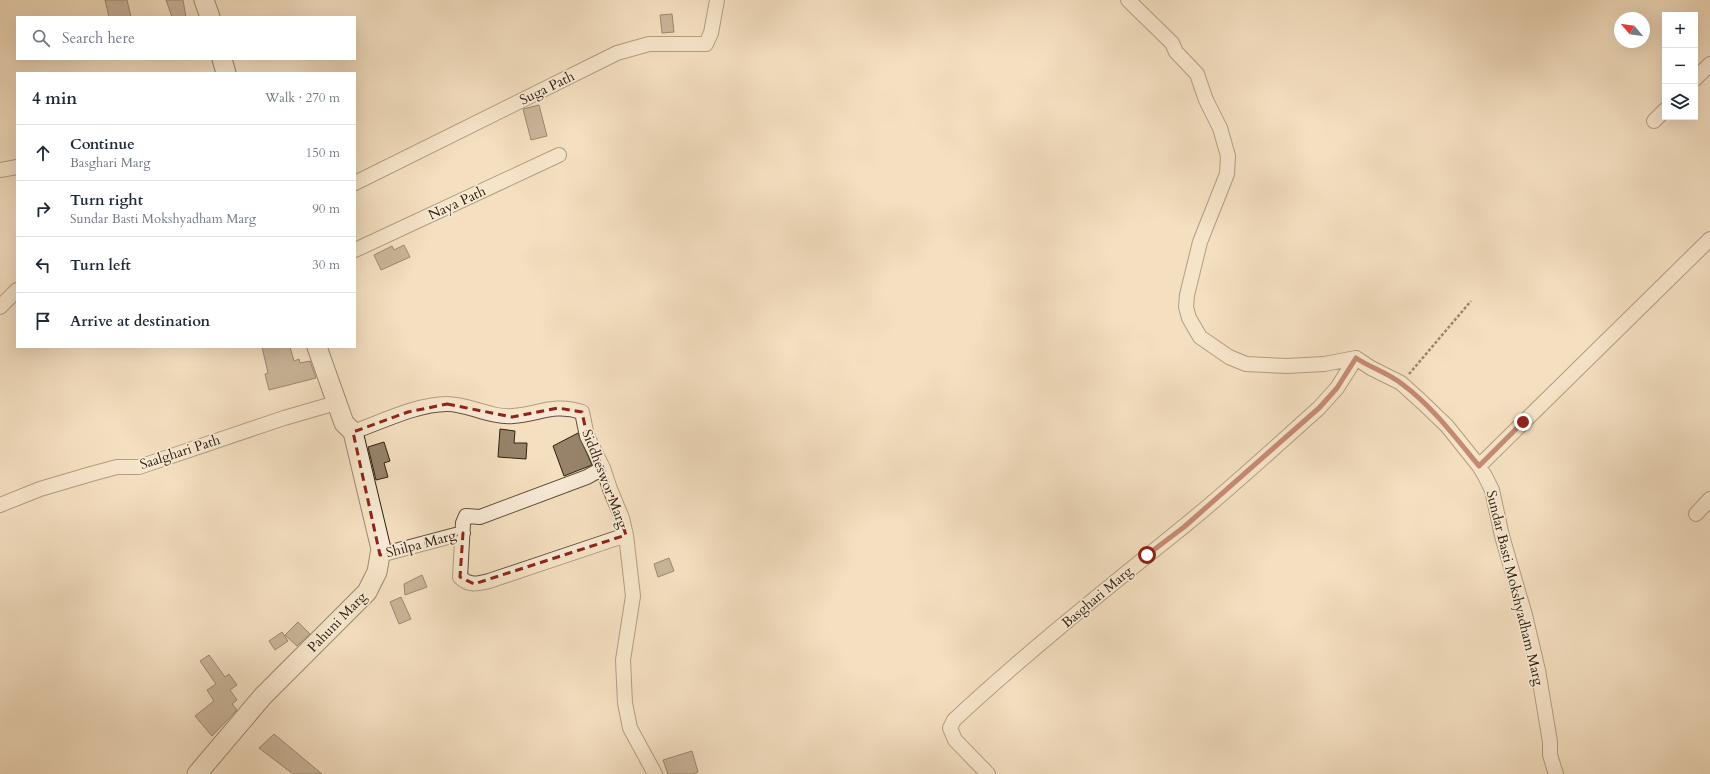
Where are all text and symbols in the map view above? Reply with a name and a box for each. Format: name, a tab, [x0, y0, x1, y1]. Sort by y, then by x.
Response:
north arrow	[1614, 12, 1650, 48]
map controls	[1662, 12, 1698, 120]
button: +	[1662, 12, 1698, 48]
search box	[16, 16, 356, 60]
icon: search	[30, 27, 52, 49]
text: Search here	[62, 28, 135, 48]
button: −	[1662, 48, 1698, 84]
street label: Suga Path	[516, 66, 578, 109]
button: layers	[1662, 84, 1698, 120]
text: 4 min	[32, 87, 77, 110]
text: Walk · 270 m	[265, 89, 340, 107]
text: Continue	[70, 134, 135, 154]
icon: ahead	[32, 142, 54, 164]
text: 150 m	[306, 144, 340, 162]
text: Basghari Marg	[70, 154, 151, 172]
street label: Naya Path	[425, 181, 489, 225]
text: Turn right	[70, 190, 143, 210]
icon: right	[32, 198, 54, 220]
text: 90 m	[312, 200, 340, 218]
text: Sundar Basti Mokshyadham Marg	[70, 210, 256, 228]
icon: left	[32, 254, 54, 276]
text: Turn left	[70, 255, 131, 275]
text: 30 m	[312, 256, 340, 274]
icon: arrive	[32, 310, 54, 332]
text: Arrive at destination	[70, 311, 210, 331]
route end	[1514, 413, 1532, 431]
street label: Siddheswor Marg	[577, 427, 633, 531]
street label: Saalghari Path	[137, 430, 223, 474]
street label: Sundar Basti Mokshyadham Marg	[1482, 488, 1548, 688]
street label: Shilpa Marg	[384, 526, 458, 562]
route start	[1138, 546, 1156, 564]
street label: Basghari Marg	[1058, 562, 1136, 632]
street label: Pahuni Marg	[303, 587, 371, 656]

